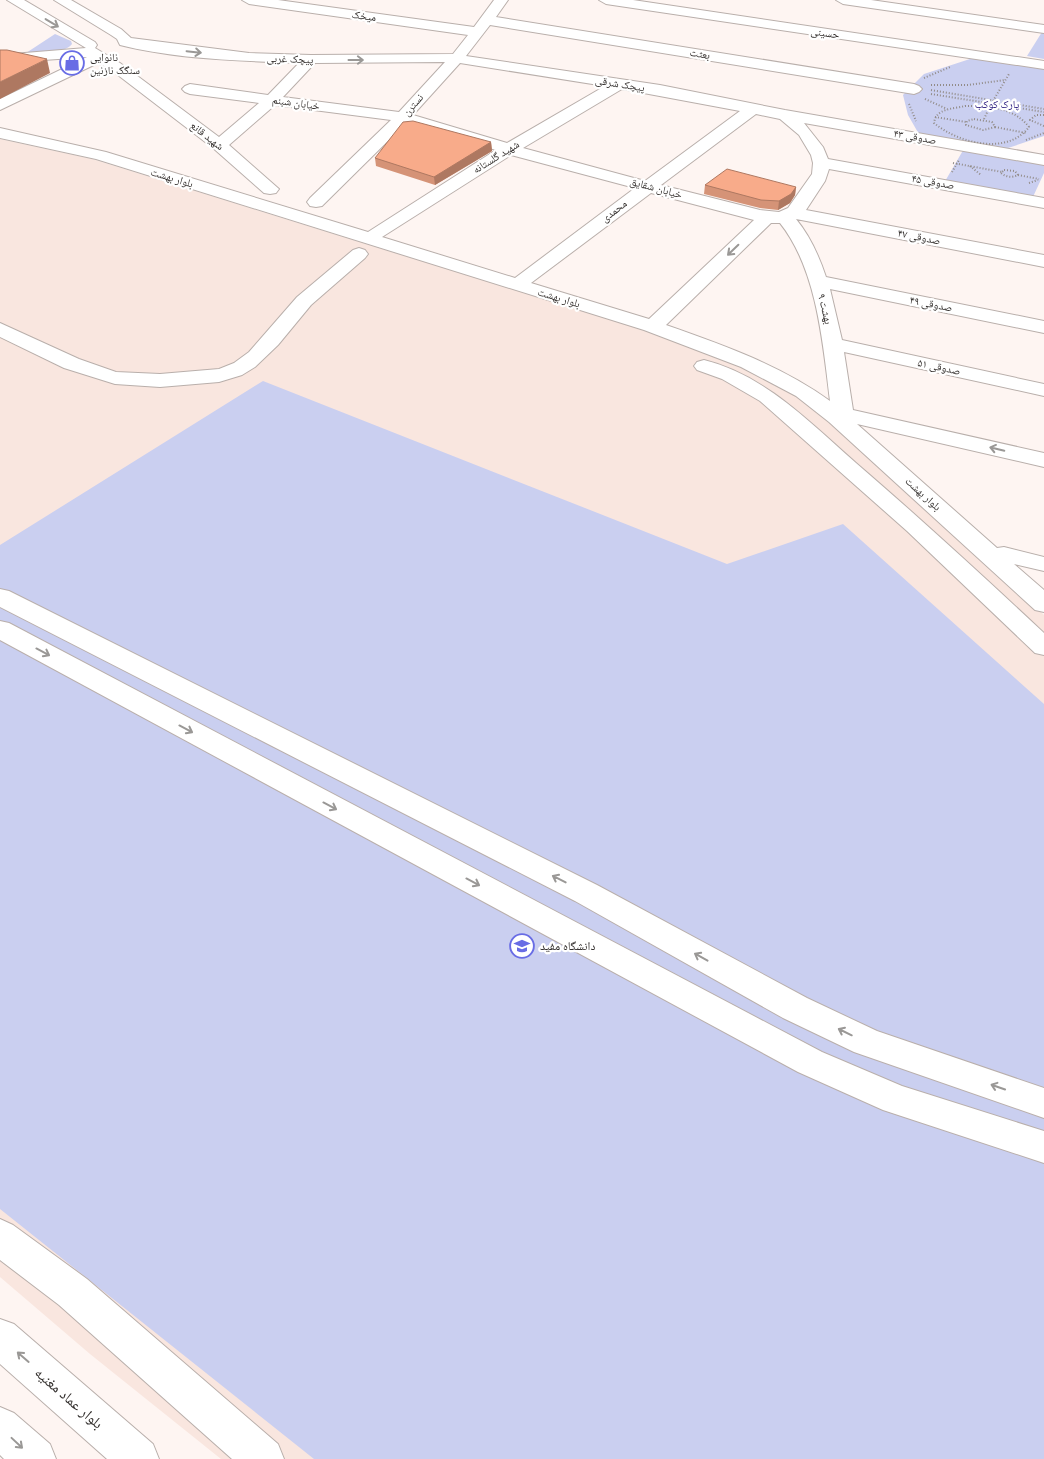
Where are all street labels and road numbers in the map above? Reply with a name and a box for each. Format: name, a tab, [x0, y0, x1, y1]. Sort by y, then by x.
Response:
street label: میخک	[351, 8, 377, 24]
street label: حسینی	[810, 25, 840, 41]
street label: بعثت	[689, 46, 711, 62]
street label: پیچک غربی	[266, 52, 314, 66]
street label: پیچک شرقی	[594, 74, 646, 94]
street label: نسترن	[400, 91, 426, 119]
street label: خیابان شبنم	[271, 93, 321, 114]
street label: شهید قانع	[188, 119, 226, 153]
street label: صدوقی ۴۳	[892, 127, 938, 147]
street label: شهید گلستانه	[470, 138, 522, 176]
street label: بلوار بهشت	[149, 165, 195, 191]
street label: صدوقی ۴۵	[910, 172, 956, 192]
street label: خیابان شقایق	[628, 175, 684, 201]
street label: محمدی	[599, 197, 629, 225]
street label: صدوقی ۴۷	[896, 226, 942, 248]
street label: بلوار بهشت	[536, 285, 582, 311]
street label: بهشت ۹	[815, 292, 835, 326]
street label: صدوقی ۴۹	[908, 293, 954, 315]
street label: صدوقی ۵۱	[916, 356, 962, 378]
street label: بلوار بهشت	[902, 475, 944, 513]
street label: بلوار عماد مغنیه	[31, 1364, 107, 1432]

